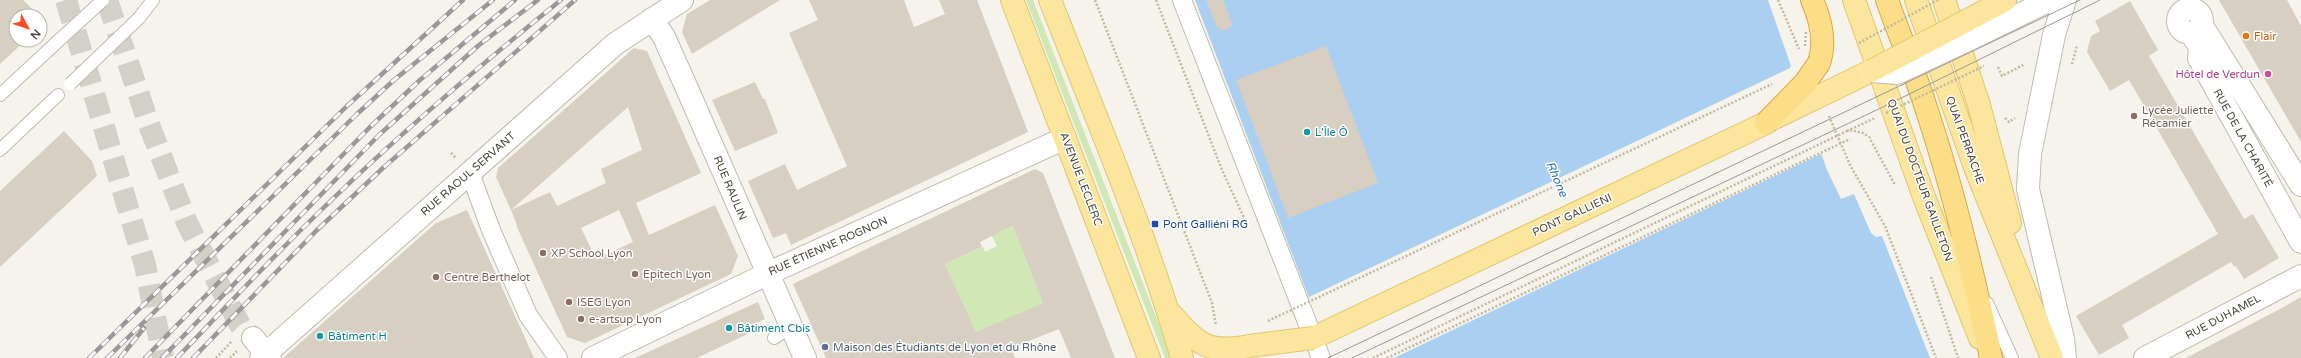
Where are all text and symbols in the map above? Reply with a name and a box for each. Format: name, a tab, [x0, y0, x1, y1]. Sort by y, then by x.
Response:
north arrow	[8, 8, 48, 48]
text: N	[27, 27, 43, 42]
place label: Flair	[2254, 30, 2277, 43]
marker: Flair	[2241, 31, 2251, 41]
place label: Hôtel de Verdun	[2176, 68, 2260, 81]
marker: Hôtel de Verdun	[2263, 69, 2273, 79]
street label: RUE DE LA CHARITÉ	[2211, 86, 2276, 189]
street label: QUAI PERRACHE	[1943, 94, 1987, 186]
street label: QUAI DU DOCTEUR GAILLETON	[1885, 97, 1955, 263]
place label: Lycée Juliette Récamier	[2142, 104, 2213, 130]
marker: Lycée Juliette Récamier	[2129, 111, 2139, 121]
place label: L'Île Ô	[1315, 126, 1348, 139]
marker: L'Île Ô	[1302, 127, 1312, 137]
street label: RUE RAOUL SERVANT	[418, 129, 518, 219]
street label: AVENUE LECLERC	[1057, 130, 1105, 228]
street label: RUE RAULIN	[711, 154, 749, 222]
water label: Rhone	[1543, 159, 1571, 200]
street label: PONT GALLIENI	[1530, 191, 1614, 239]
street label: RUE ÉTIENNE ROGNON	[766, 213, 890, 278]
place label: Pont Galliéni RG	[1163, 218, 1248, 231]
marker: Pont Galliéni RG	[1150, 219, 1160, 229]
place label: XP School Lyon	[551, 247, 633, 260]
marker: XP School Lyon	[538, 248, 548, 258]
place label: Epitech Lyon	[643, 268, 711, 281]
marker: Epitech Lyon	[630, 269, 640, 279]
place label: Centre Berthelot	[444, 271, 530, 284]
marker: Centre Berthelot	[431, 272, 441, 282]
street label: RUE DUHAMEL	[2183, 291, 2263, 342]
place label: ISEG Lyon	[577, 296, 631, 309]
marker: ISEG Lyon	[564, 297, 574, 307]
place label: e-artsup Lyon	[589, 313, 662, 326]
marker: e-artsup Lyon	[576, 314, 586, 324]
place label: Bâtiment Cbis	[737, 322, 810, 335]
marker: Bâtiment Cbis	[724, 323, 734, 333]
place label: Bâtiment H	[328, 330, 387, 343]
marker: Bâtiment H	[315, 331, 325, 341]
place label: Maison des Étudiants de Lyon et du Rhône	[833, 340, 1056, 354]
marker: Maison des Étudiants de Lyon et du Rhône	[820, 342, 830, 352]

